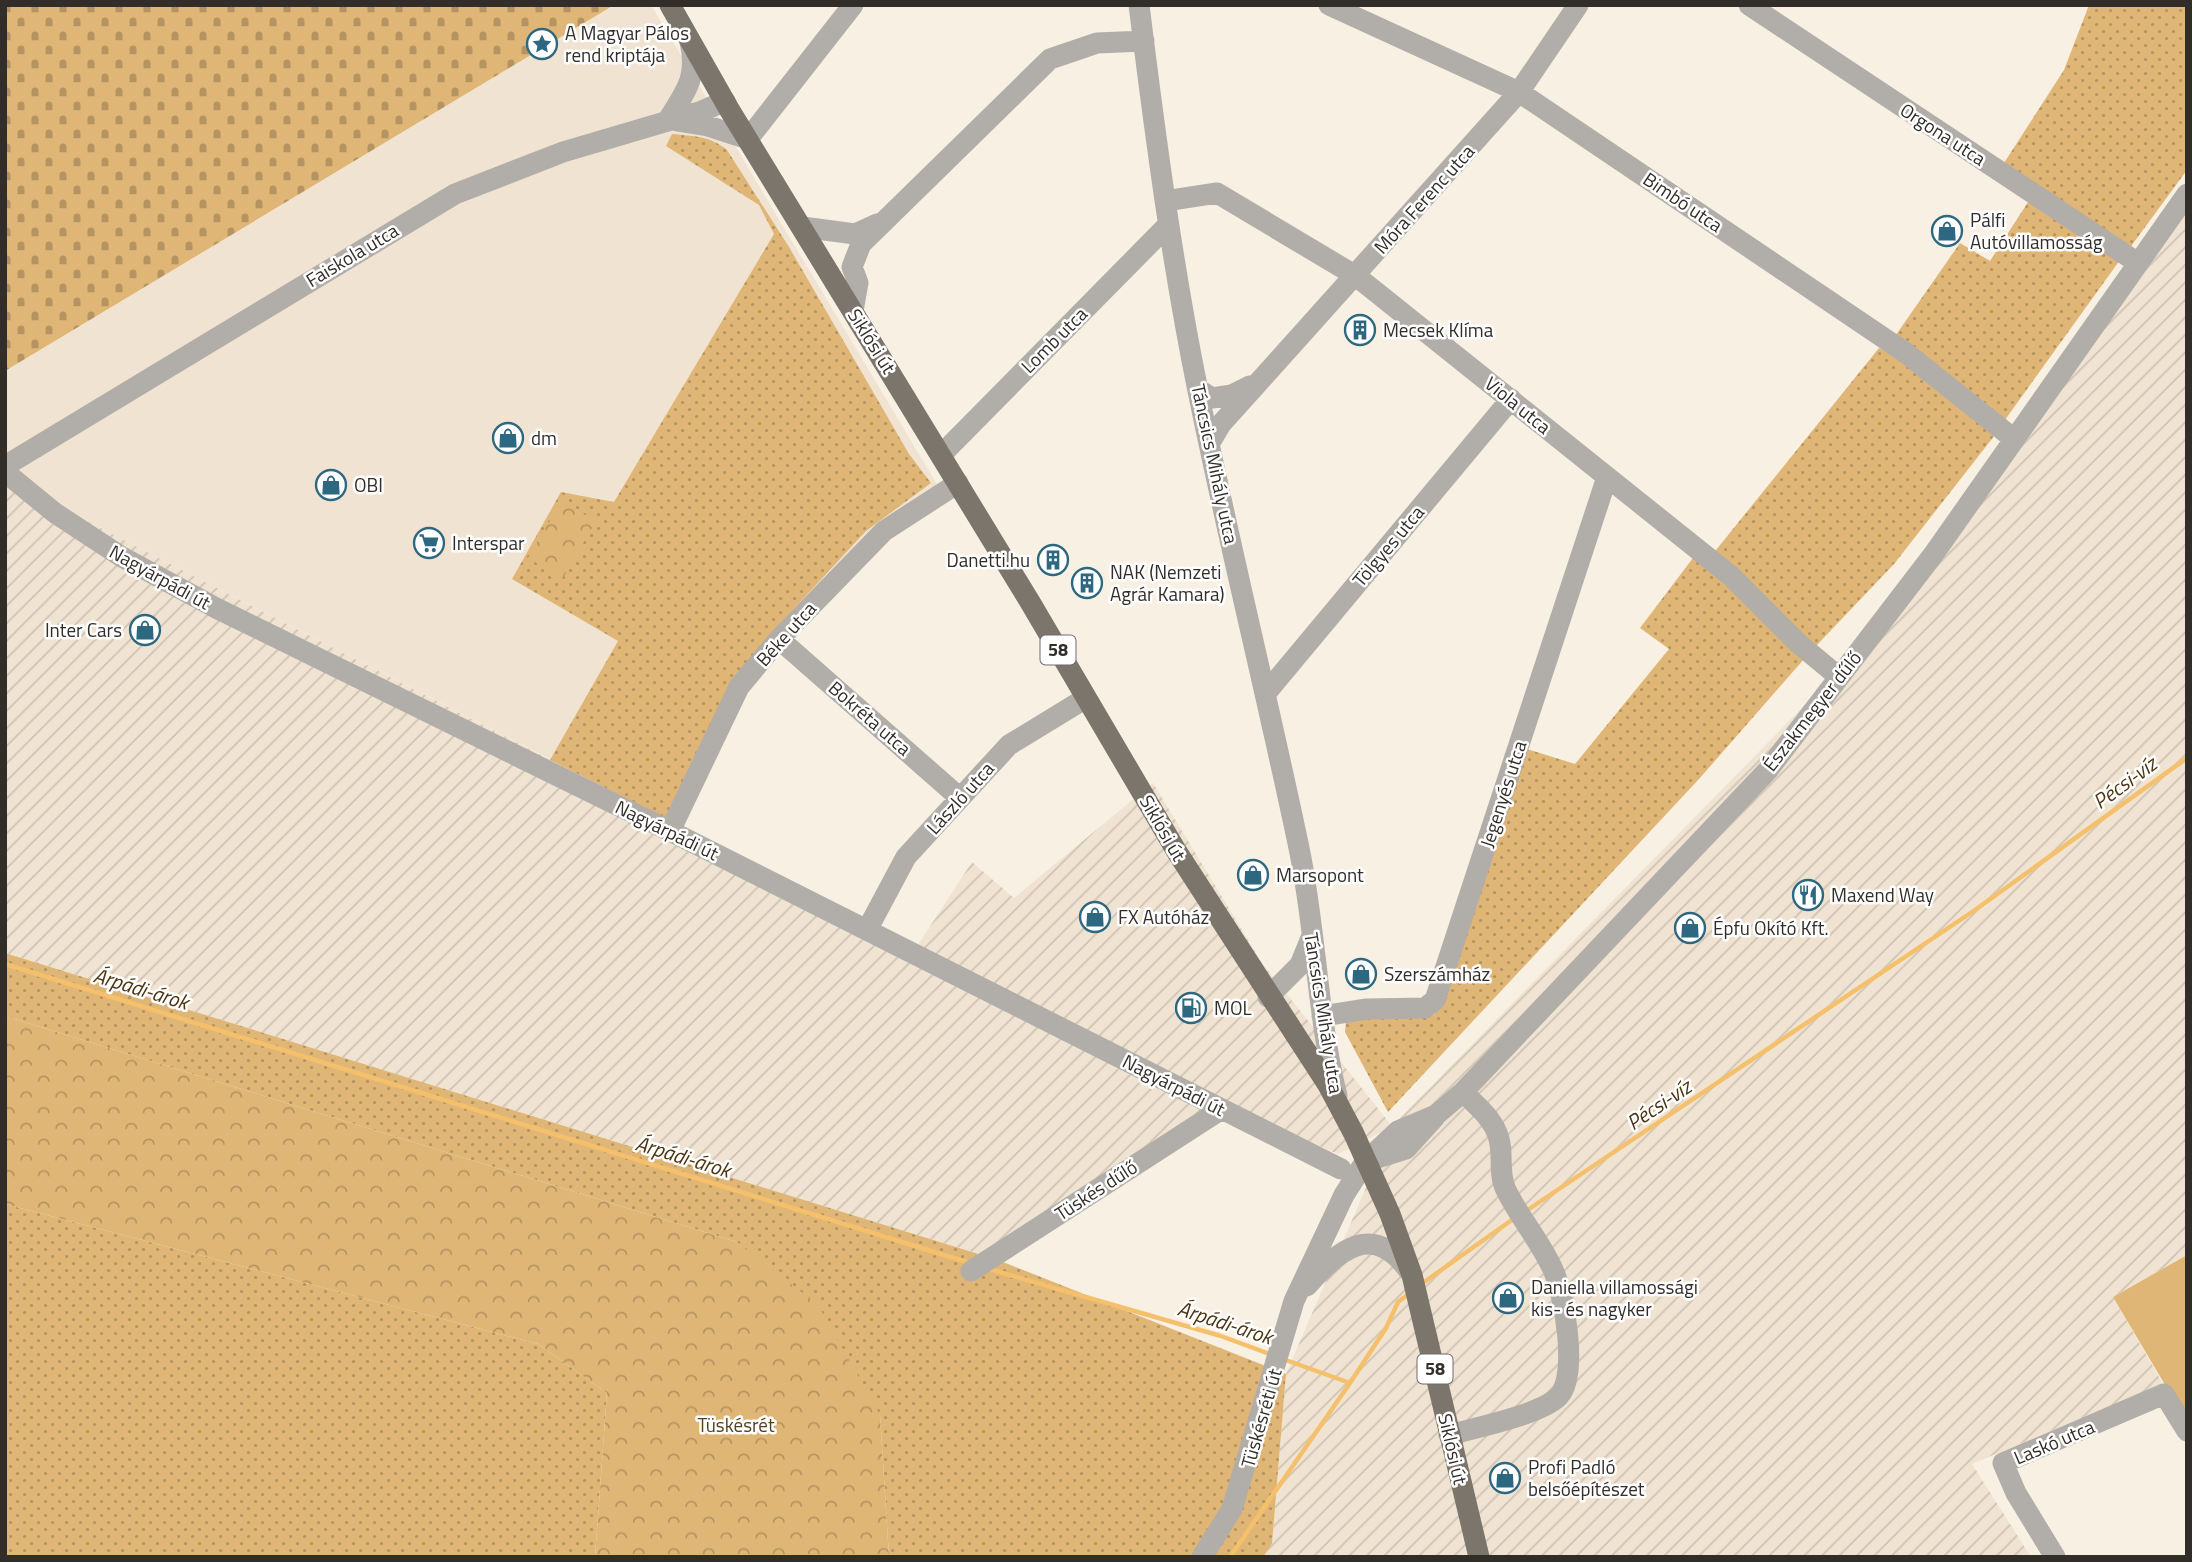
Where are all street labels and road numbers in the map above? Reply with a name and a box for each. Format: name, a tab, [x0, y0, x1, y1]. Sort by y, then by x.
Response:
street label: Orgona utca	[1895, 95, 1992, 172]
street label: Móra Ferenc utca	[1366, 137, 1481, 260]
street label: Bimbó utca	[1638, 164, 1729, 239]
street label: Faiskola utca	[300, 215, 404, 294]
street label: Lomb utca	[1014, 299, 1094, 379]
street label: Siklósi út	[841, 303, 904, 379]
street label: Viola utca	[1479, 369, 1558, 441]
street label: Táncsics Mihály utca	[1184, 381, 1247, 547]
street label: Tölgyes utca	[1345, 498, 1431, 593]
street label: Nagyárpádi út	[104, 537, 216, 617]
street label: Béke utca	[749, 594, 823, 673]
road number: 58	[1040, 636, 1076, 664]
street label: Északmegyer dűlő	[1755, 644, 1868, 777]
street label: Bokréta utca	[822, 673, 919, 762]
street label: Jegenyés utca	[1472, 736, 1534, 851]
street label: László utca	[919, 754, 1001, 841]
street label: Siklósi út	[1133, 789, 1194, 866]
street label: Nagyárpádi út	[611, 792, 724, 867]
street label: Táncsics Mihály utca	[1297, 930, 1352, 1096]
street label: Nagyárpádi út	[1118, 1046, 1231, 1123]
street label: Tüskés dűlő	[1049, 1152, 1143, 1227]
road number: 58	[1418, 1354, 1452, 1384]
street label: Tüskésréti út	[1232, 1364, 1289, 1471]
street label: Siklósi út	[1431, 1411, 1476, 1488]
street label: Laskó utca	[2009, 1411, 2099, 1472]

